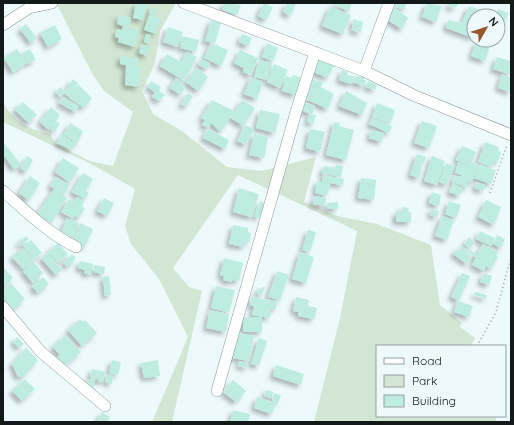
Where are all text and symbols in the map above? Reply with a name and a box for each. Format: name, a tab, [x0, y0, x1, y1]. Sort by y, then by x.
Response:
north arrow	[466, 8, 506, 48]
text: N	[486, 14, 502, 29]
legend	[376, 345, 506, 417]
text: Road	[412, 353, 442, 368]
text: Park	[412, 373, 437, 388]
text: Building	[412, 393, 456, 408]

